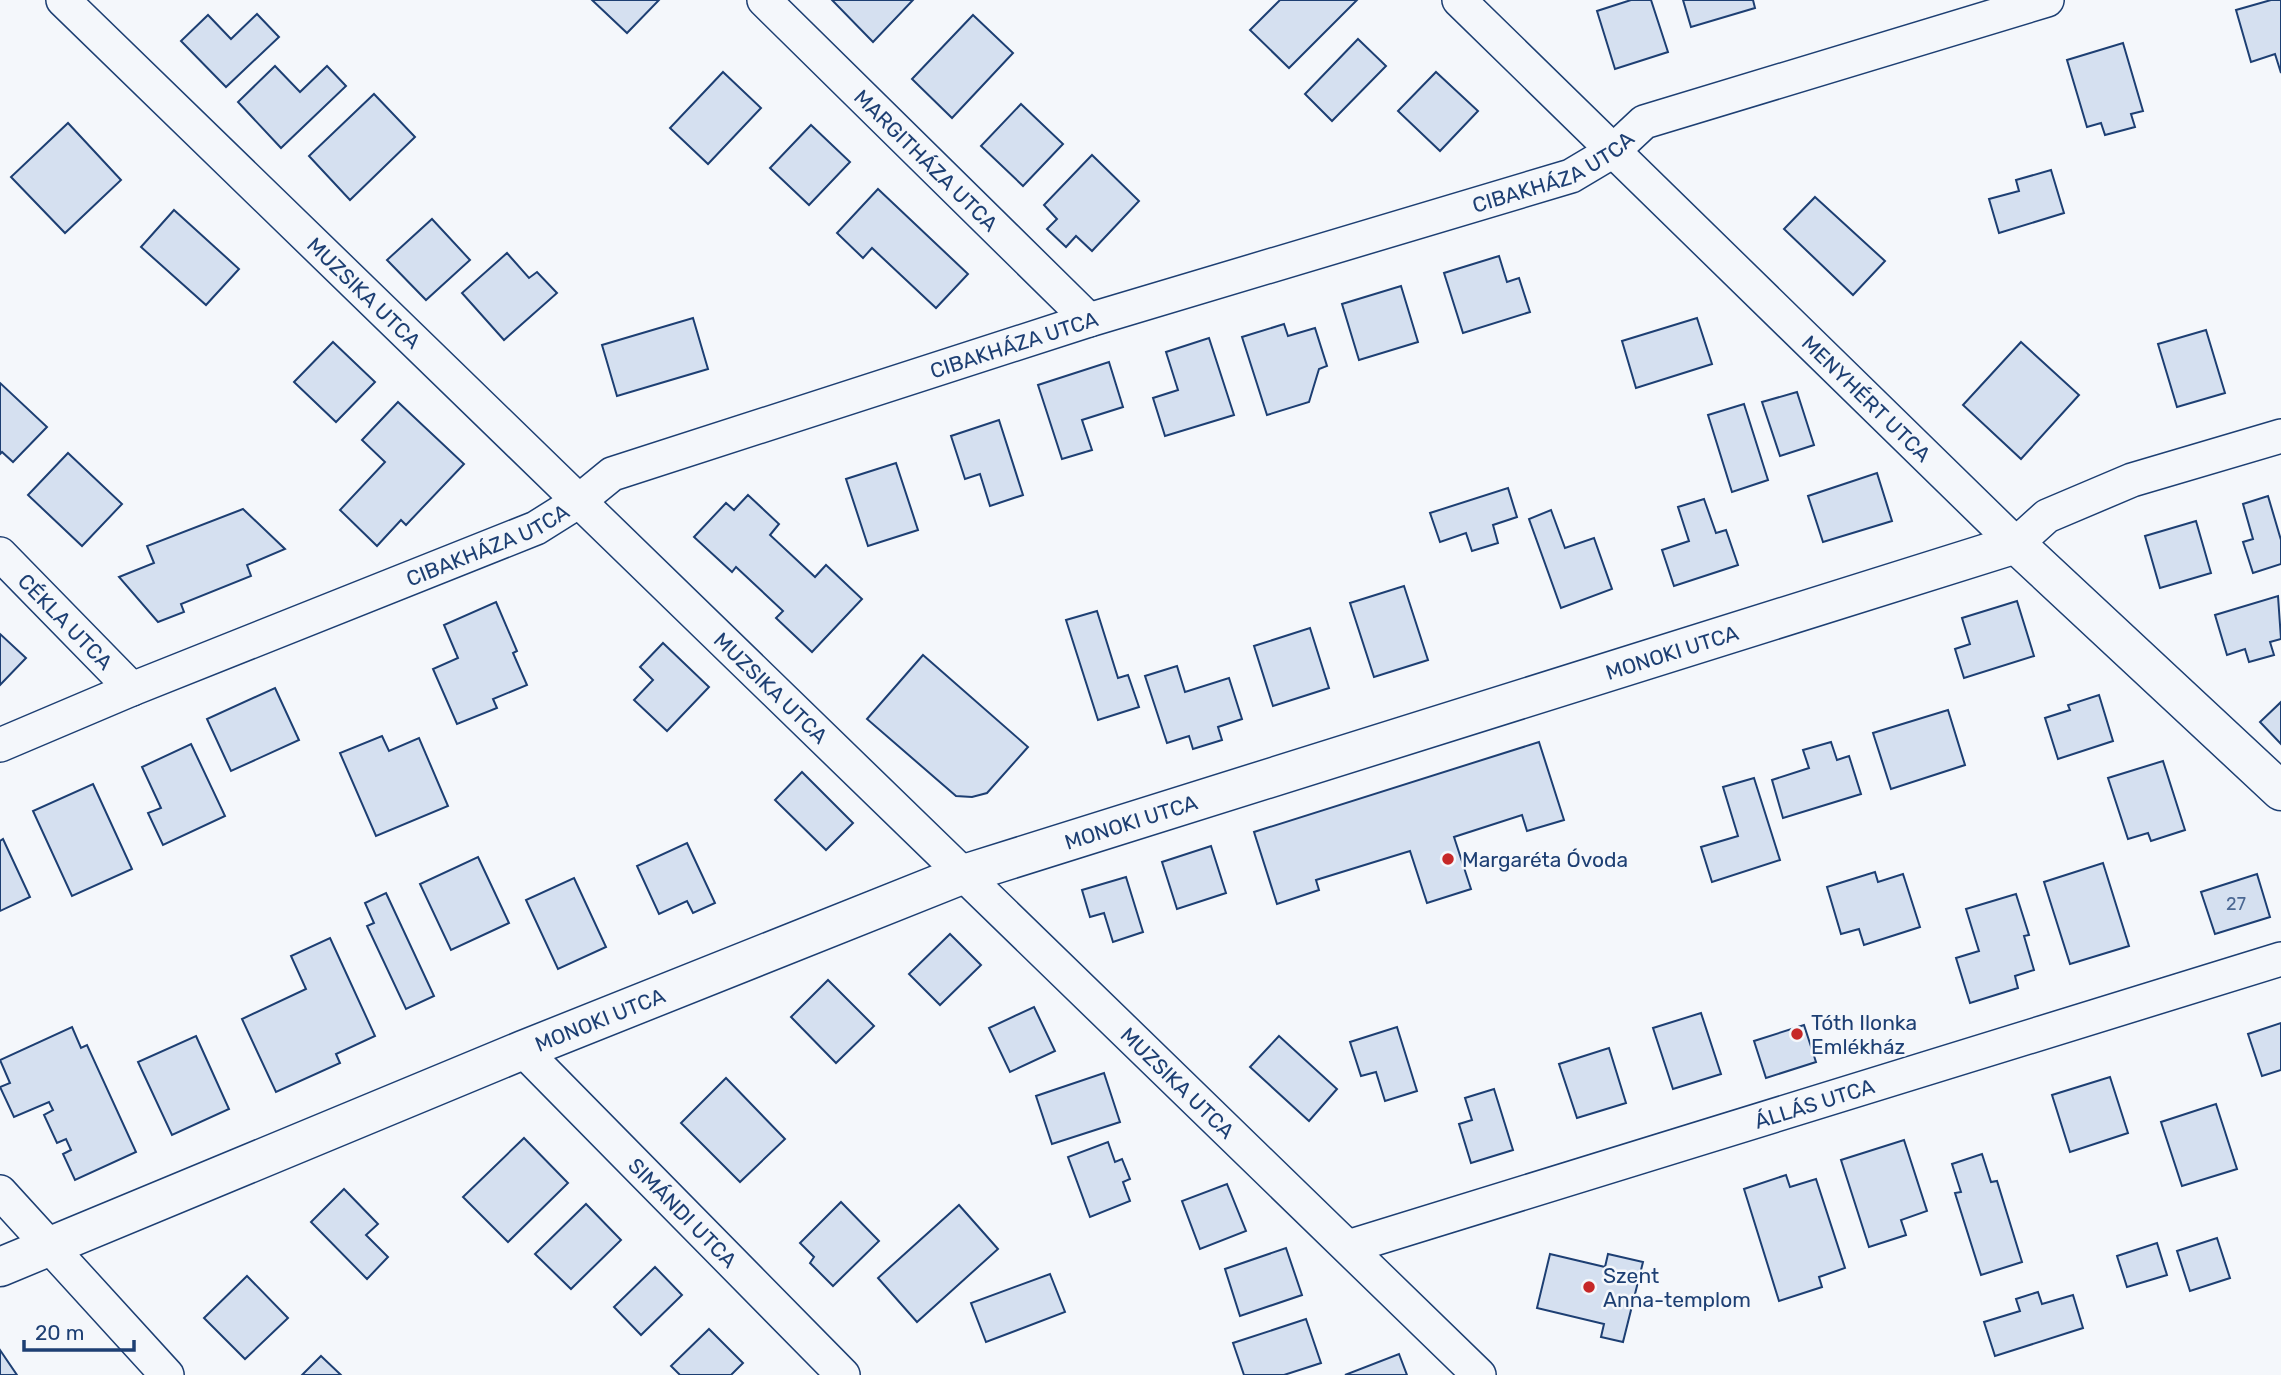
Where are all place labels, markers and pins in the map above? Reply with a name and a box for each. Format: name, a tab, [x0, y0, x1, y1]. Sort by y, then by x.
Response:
place label: Margaréta Óvoda	[1462, 847, 1628, 872]
marker: Margaréta Óvoda	[1440, 851, 1456, 867]
place label: Tóth Ilonka Emlékház	[1811, 1010, 1917, 1059]
marker: Tóth Ilonka Emlékház	[1789, 1026, 1805, 1042]
place label: Szent Anna-templom	[1603, 1263, 1751, 1312]
marker: Szent Anna-templom	[1581, 1279, 1597, 1295]

